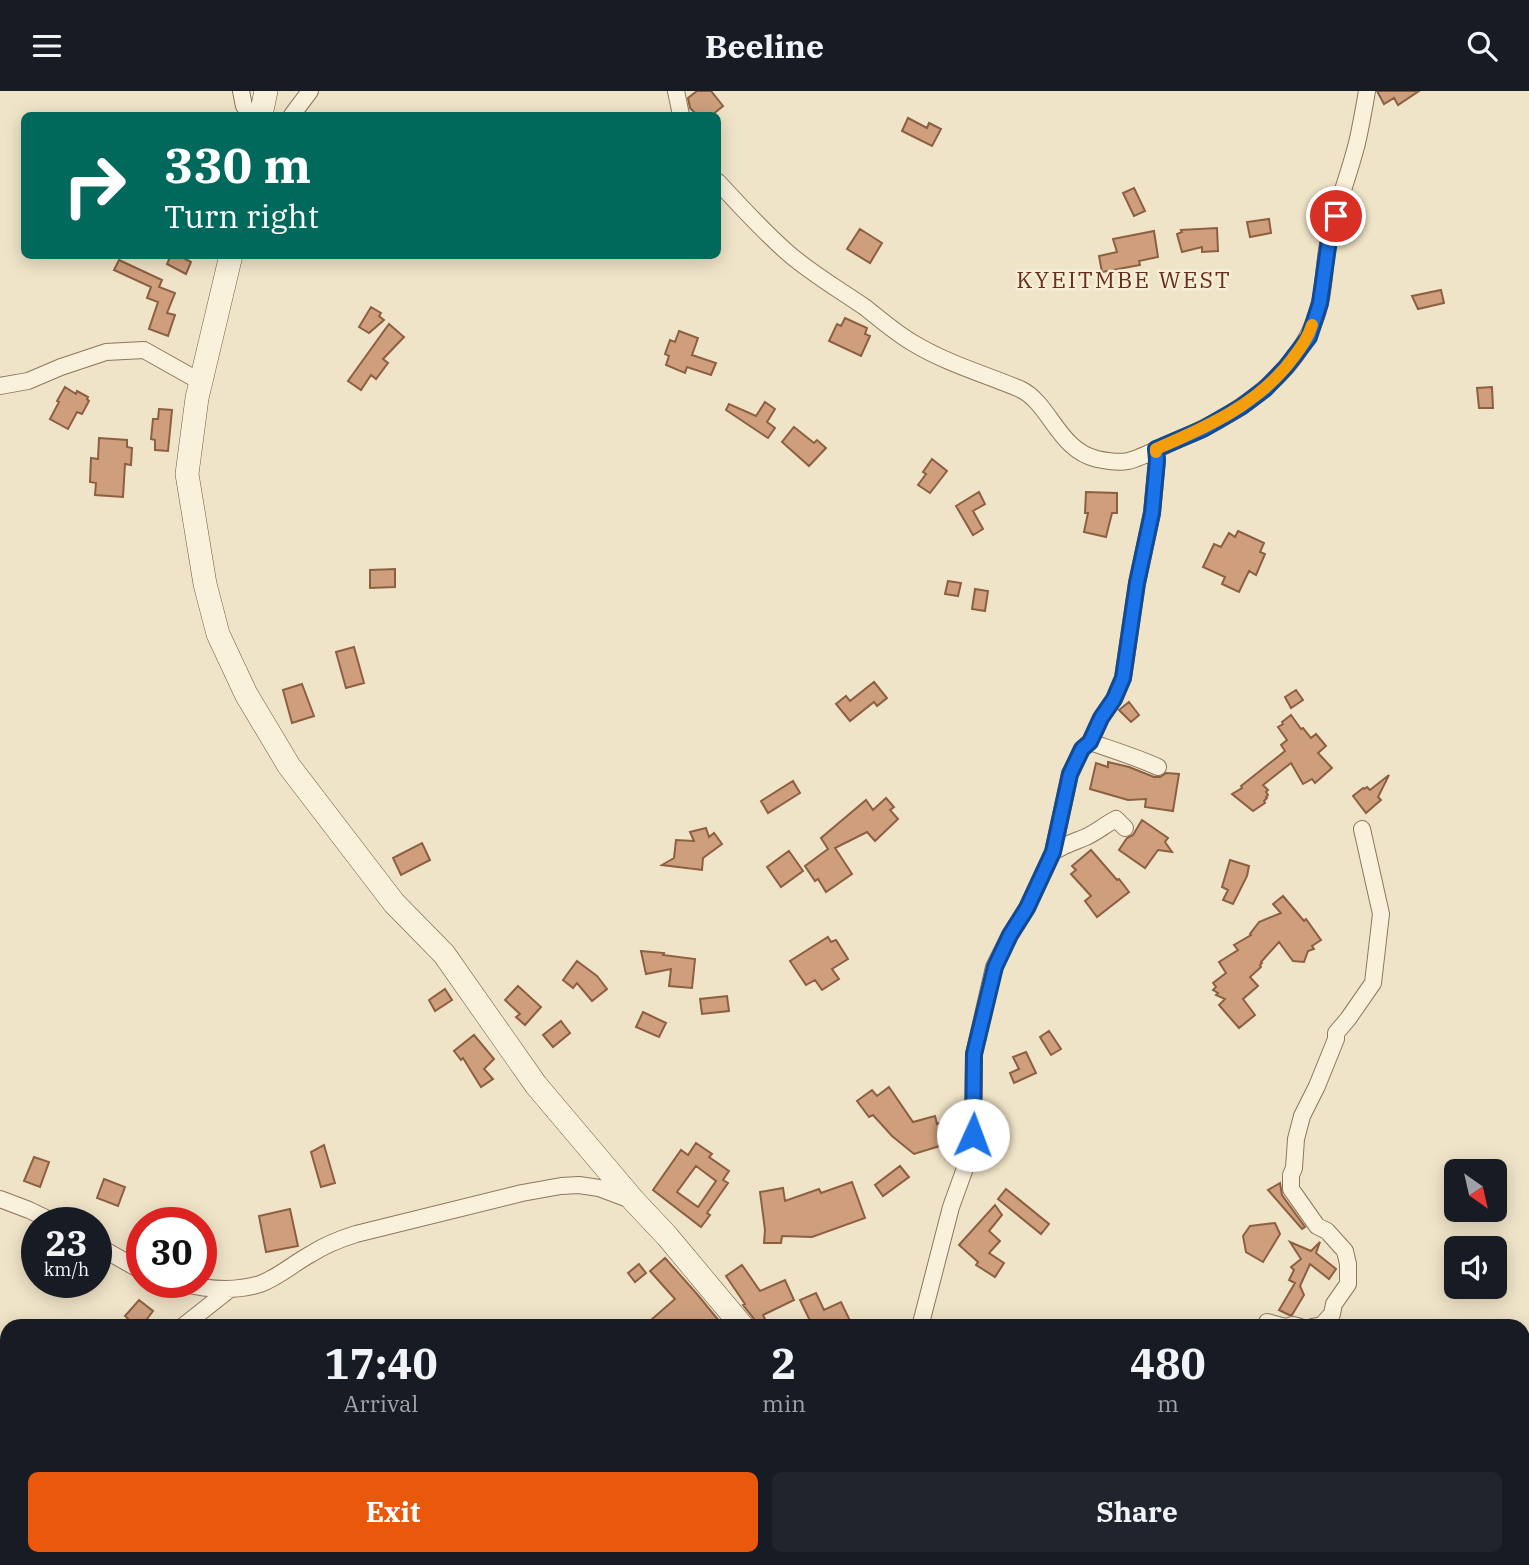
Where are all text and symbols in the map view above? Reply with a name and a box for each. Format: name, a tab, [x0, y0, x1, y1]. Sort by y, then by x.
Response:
text: Beeline	[705, 25, 824, 67]
icon: menu	[28, 27, 66, 65]
icon: search	[1463, 27, 1501, 65]
text: 330 m	[164, 133, 311, 196]
icon: right	[49, 140, 140, 231]
pin	[1306, 186, 1366, 246]
text: Turn right	[164, 195, 319, 237]
icon: arrive	[1317, 197, 1355, 235]
district label: KYEITMBE WEST	[1016, 264, 1232, 294]
position arrow	[936, 1098, 1010, 1172]
north arrow	[1444, 1159, 1507, 1221]
map controls	[1444, 1159, 1507, 1299]
speed limit sign: 30	[126, 1207, 217, 1298]
text: 23	[45, 1220, 88, 1266]
button: sound	[1444, 1236, 1507, 1299]
text: km/h	[44, 1258, 89, 1281]
text: 17:40	[324, 1336, 438, 1391]
text: 2	[771, 1336, 797, 1391]
text: 480	[1130, 1336, 1206, 1391]
text: Arrival	[344, 1388, 418, 1418]
text: min	[762, 1388, 806, 1418]
text: m	[1157, 1388, 1179, 1418]
button: Exit	[28, 1472, 758, 1552]
button: Share	[772, 1472, 1502, 1552]

